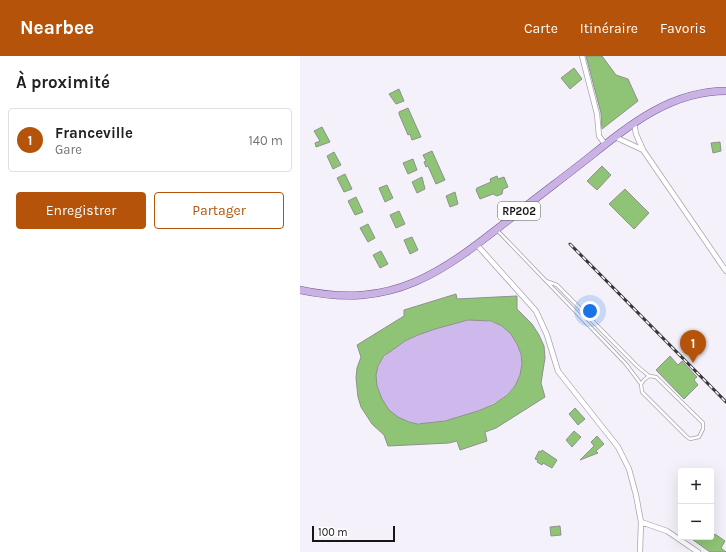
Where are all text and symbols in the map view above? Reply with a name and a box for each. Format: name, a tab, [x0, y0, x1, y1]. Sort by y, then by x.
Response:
text: Nearbee	[20, 17, 94, 39]
text: Carte	[524, 20, 558, 37]
text: Itinéraire	[580, 20, 638, 37]
text: Favoris	[660, 20, 706, 37]
text: À proximité	[16, 72, 110, 92]
text: Franceville	[55, 124, 133, 142]
text: 1	[28, 133, 32, 148]
text: 140 m	[248, 133, 283, 148]
text: Gare	[55, 142, 82, 157]
button: Enregistrer	[16, 192, 146, 229]
button: Partager	[154, 192, 284, 229]
road number: RP202	[498, 202, 540, 220]
your location	[580, 301, 600, 321]
pin: 1	[680, 330, 706, 363]
map controls	[678, 468, 714, 540]
button: +	[678, 468, 714, 504]
button: −	[678, 504, 714, 540]
scale bar	[312, 524, 395, 543]
text: 100 m	[318, 526, 348, 539]

